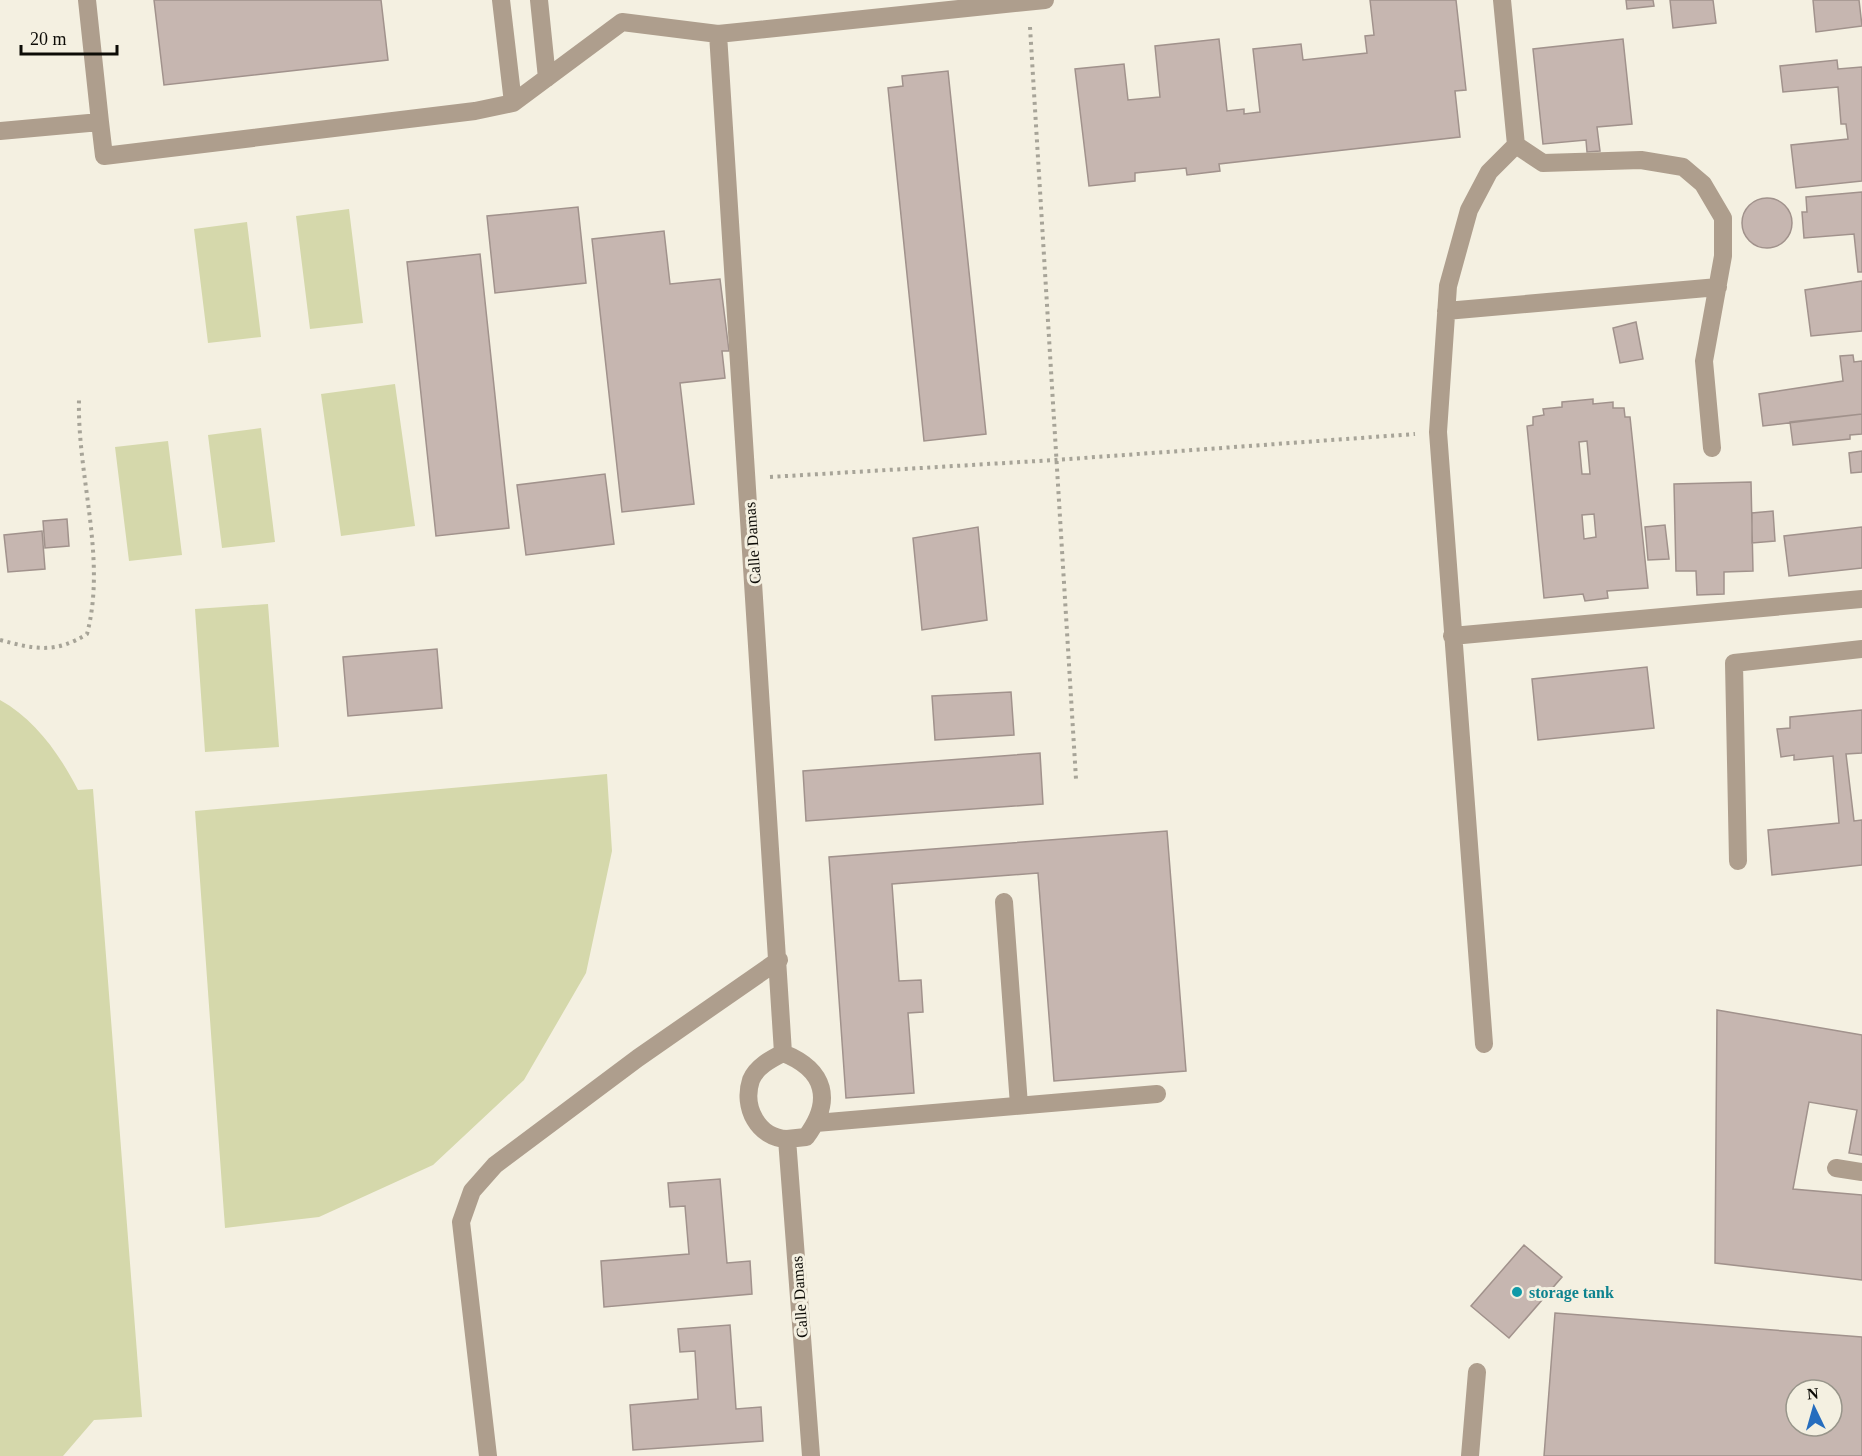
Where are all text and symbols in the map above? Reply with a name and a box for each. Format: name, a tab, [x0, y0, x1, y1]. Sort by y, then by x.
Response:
scale bar	[21, 18, 117, 56]
text: 20 m	[30, 29, 67, 49]
street label: Calle Damas	[741, 501, 764, 585]
street label: Calle Damas	[788, 1255, 811, 1339]
place label: storage tank	[1529, 1284, 1614, 1302]
marker: storage tank	[1510, 1285, 1524, 1299]
north arrow	[1784, 1378, 1844, 1438]
text: N	[1806, 1385, 1820, 1403]

